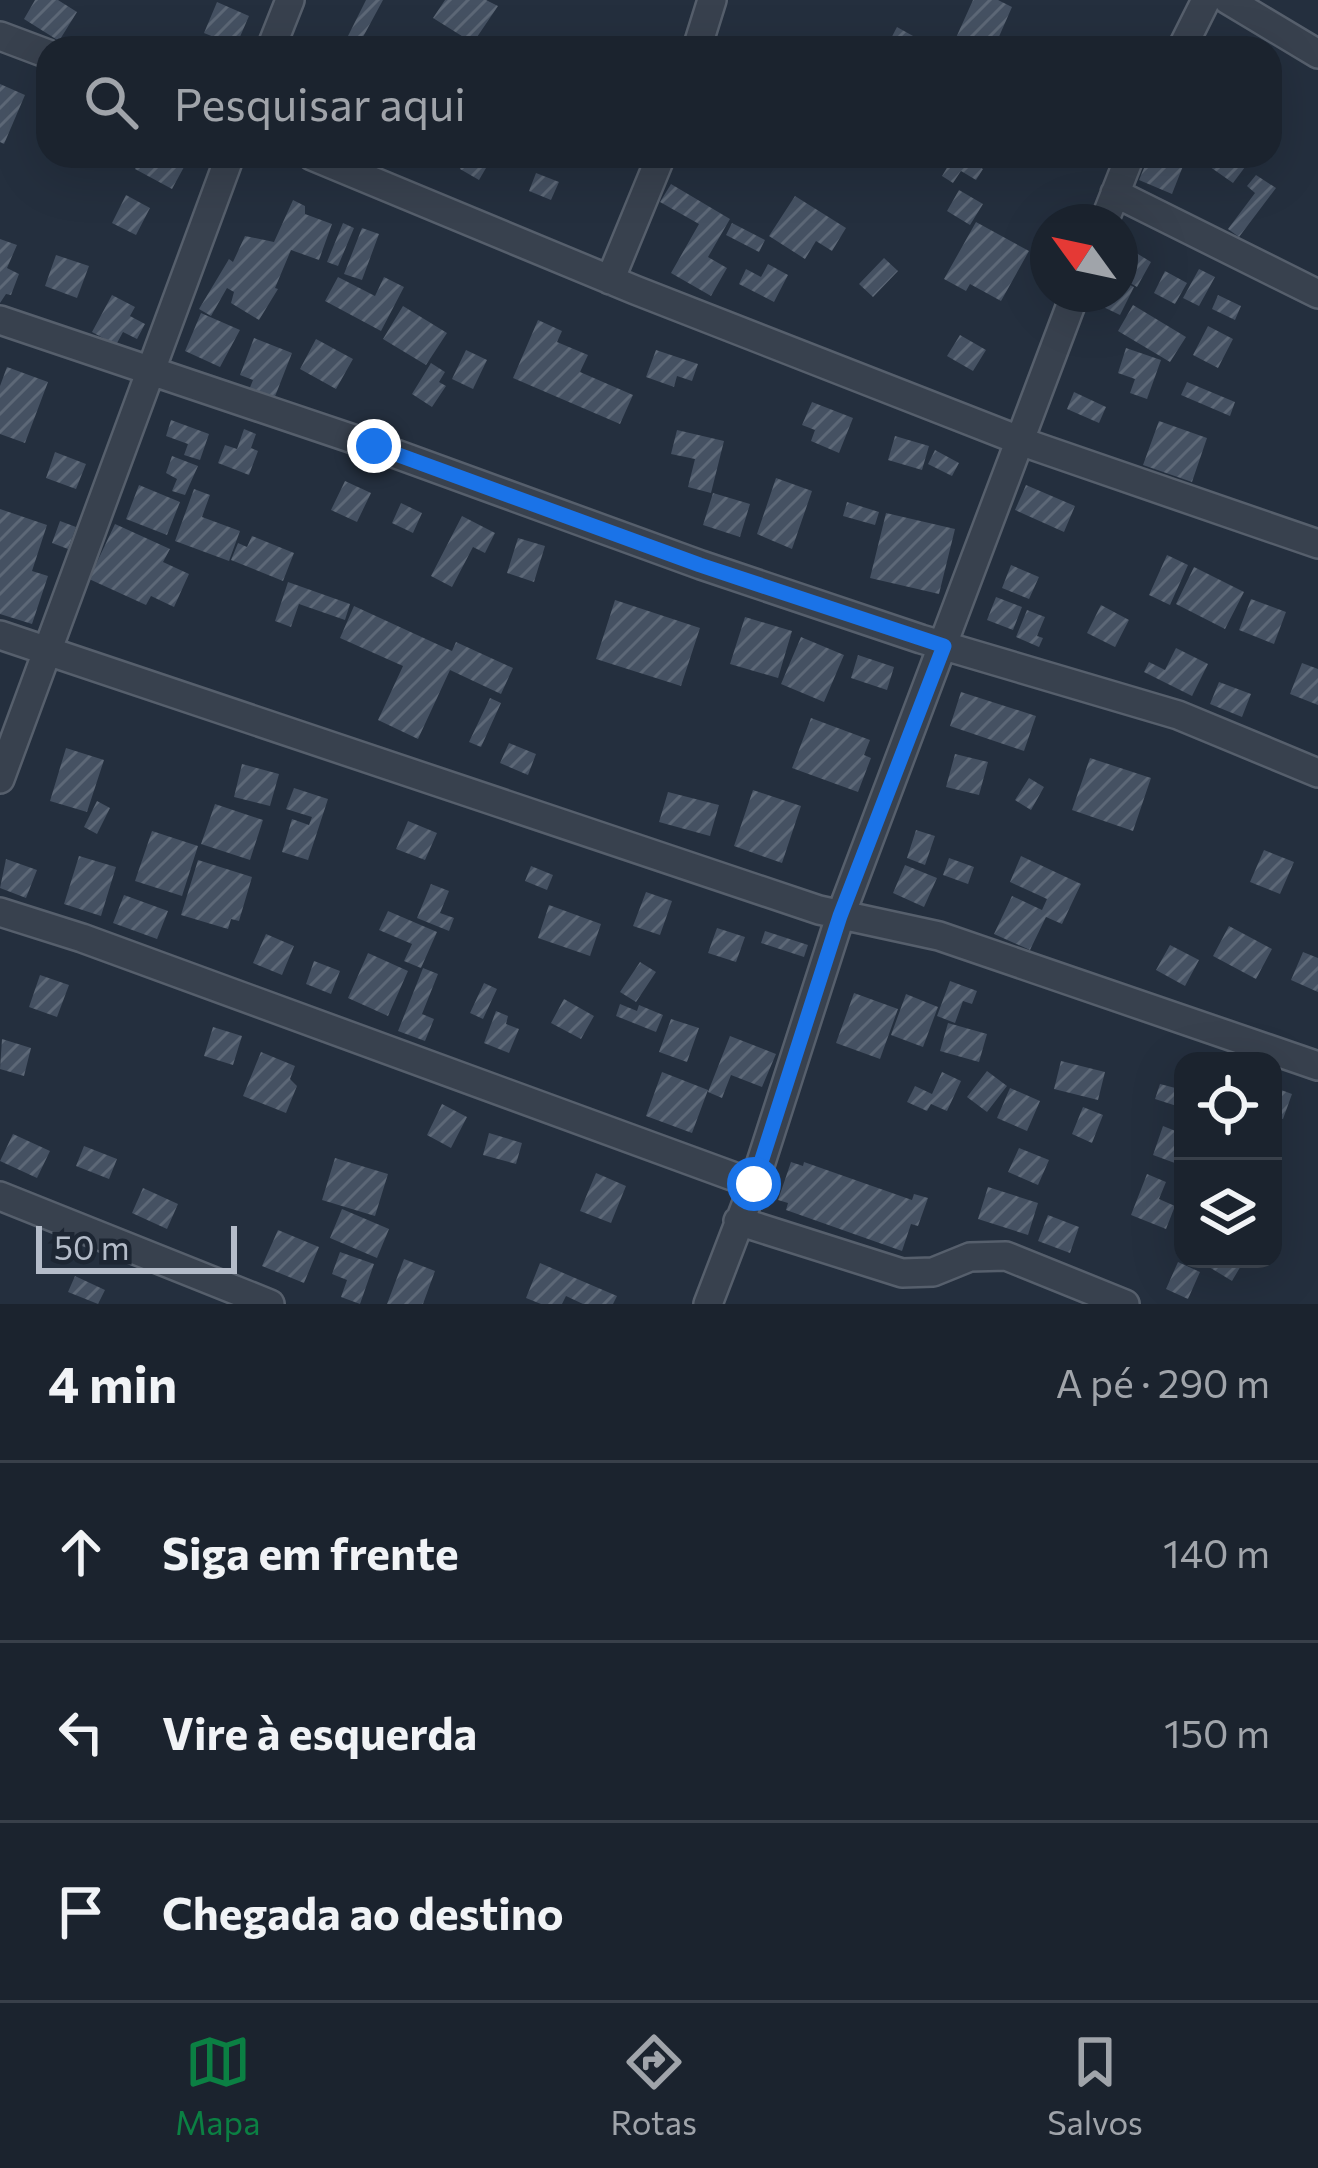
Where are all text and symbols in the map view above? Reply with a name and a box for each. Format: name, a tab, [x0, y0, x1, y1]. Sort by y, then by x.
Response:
search box	[36, 36, 1282, 168]
icon: search	[78, 69, 144, 135]
text: Pesquisar aqui	[174, 75, 466, 130]
north arrow	[1030, 204, 1138, 312]
route end	[347, 419, 401, 473]
map controls	[1174, 1052, 1282, 1268]
button: locate	[1174, 1052, 1282, 1160]
route start	[727, 1157, 781, 1211]
button: layers	[1174, 1160, 1282, 1268]
scale bar	[36, 1220, 237, 1273]
text: 50 m	[54, 1226, 130, 1267]
text: 4 min	[48, 1351, 177, 1414]
text: A pé · 290 m	[1056, 1358, 1270, 1406]
icon: ahead	[48, 1519, 114, 1585]
text: Siga em frente	[162, 1524, 459, 1579]
text: 140 m	[1163, 1528, 1270, 1576]
icon: left	[48, 1699, 114, 1765]
text: Vire à esquerda	[162, 1704, 477, 1759]
text: 150 m	[1164, 1708, 1270, 1756]
icon: arrive	[48, 1879, 114, 1945]
text: Chegada ao destino	[162, 1884, 564, 1939]
tab: Mapa	[175, 2029, 260, 2142]
tab: Rotas	[611, 2029, 697, 2142]
tab: Salvos	[1047, 2029, 1143, 2142]

